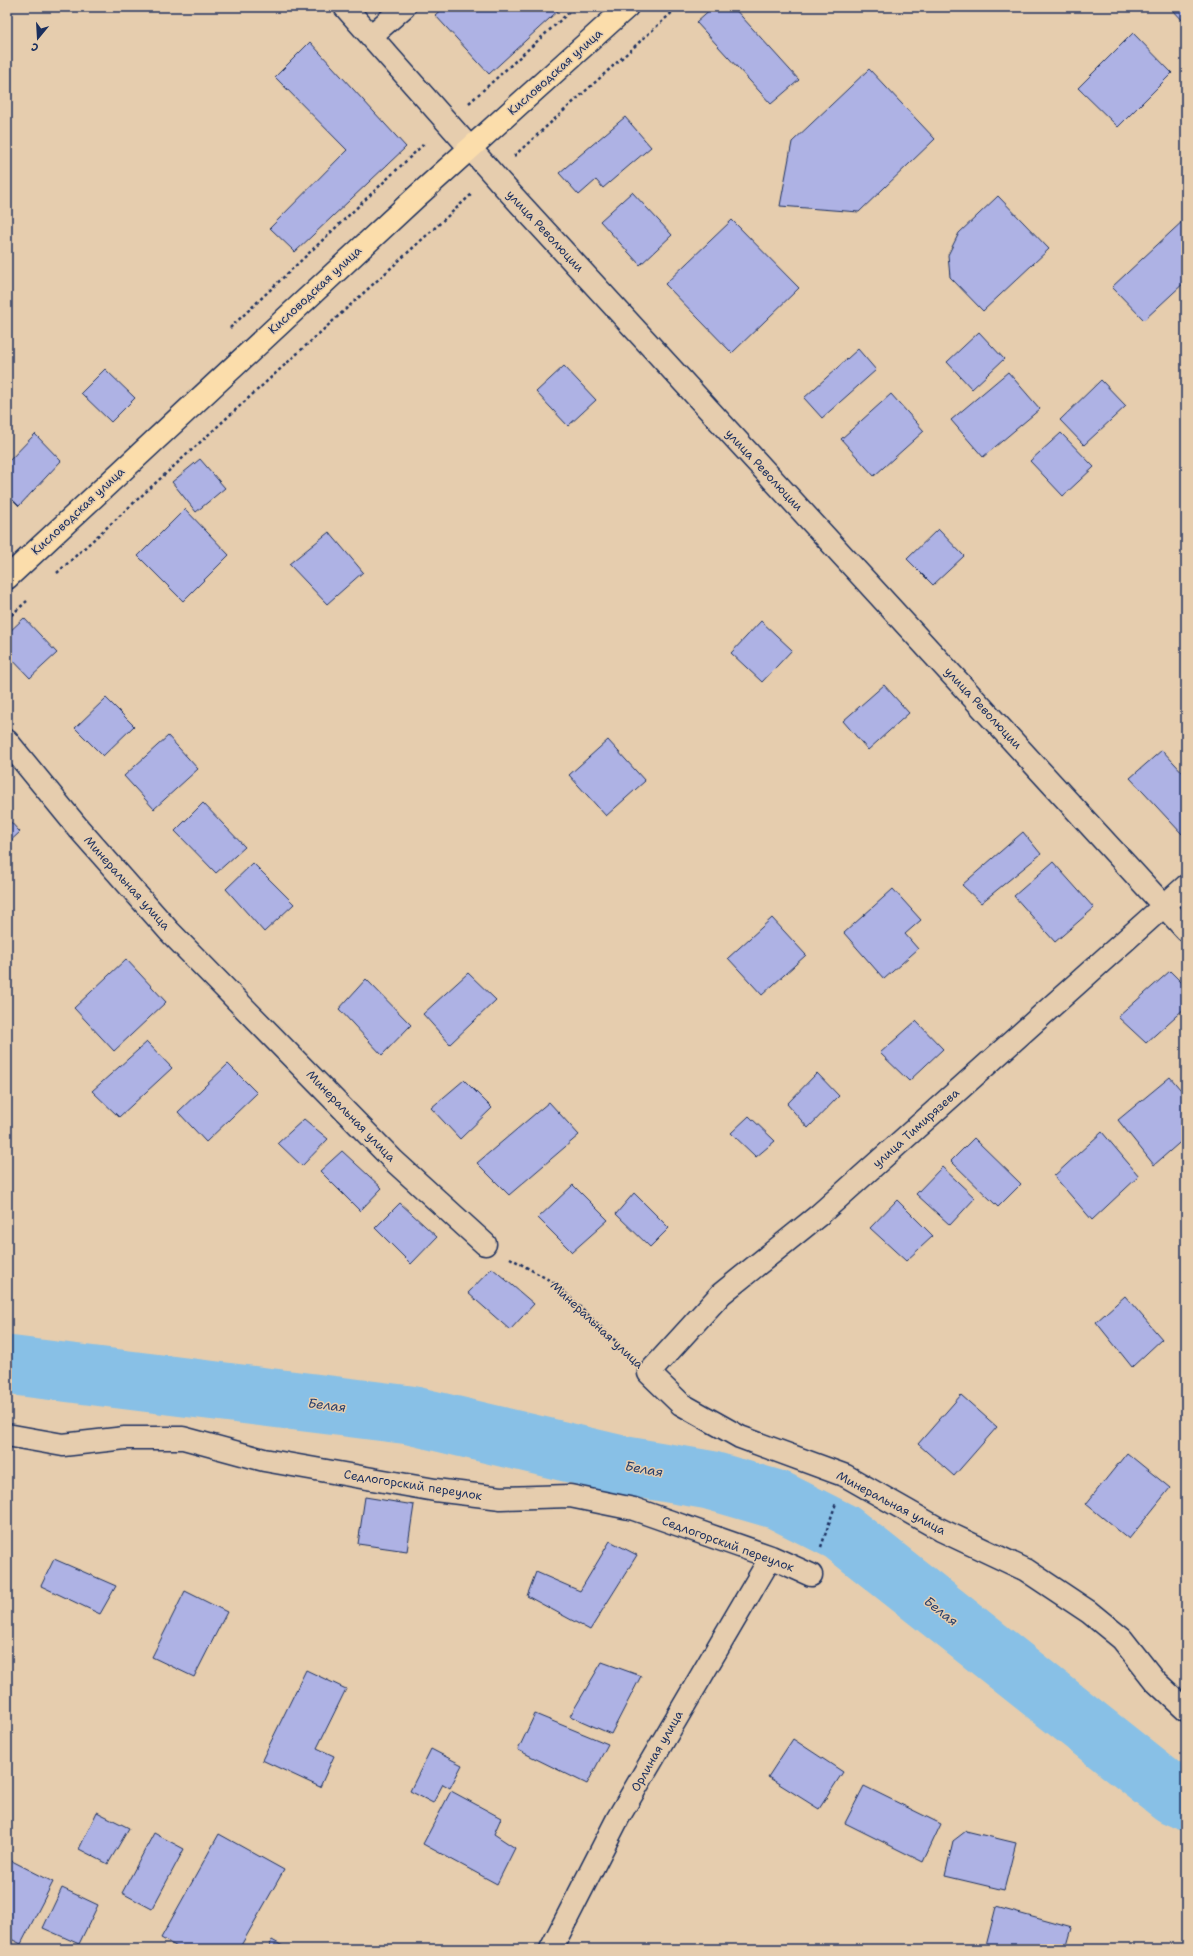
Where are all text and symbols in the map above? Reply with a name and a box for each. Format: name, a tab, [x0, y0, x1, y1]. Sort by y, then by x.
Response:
north arrow	[18, 18, 58, 58]
street label: Кисловодская улица	[504, 25, 606, 119]
text: С	[29, 39, 41, 55]
street label: улица Революции	[503, 186, 587, 276]
street label: Кисловодская улица	[265, 242, 365, 337]
street label: улица Революции	[722, 425, 806, 515]
street label: Кисловодская улица	[28, 463, 128, 558]
street label: улица Революции	[941, 663, 1025, 753]
street label: Минеральная улица	[80, 832, 174, 934]
street label: Минеральная улица	[303, 1067, 399, 1166]
street label: улица Тимирязева	[869, 1084, 963, 1171]
street label: Минеральная улица	[547, 1278, 647, 1373]
water label: Белая	[307, 1394, 347, 1416]
water label: Белая	[624, 1457, 664, 1481]
street label: Седлогорский переулок	[343, 1466, 484, 1504]
street label: Минеральная улица	[834, 1467, 949, 1539]
street label: Седлогорский переулок	[660, 1513, 797, 1576]
water label: Белая	[921, 1593, 961, 1629]
street label: Орлиная улица	[627, 1707, 687, 1794]

